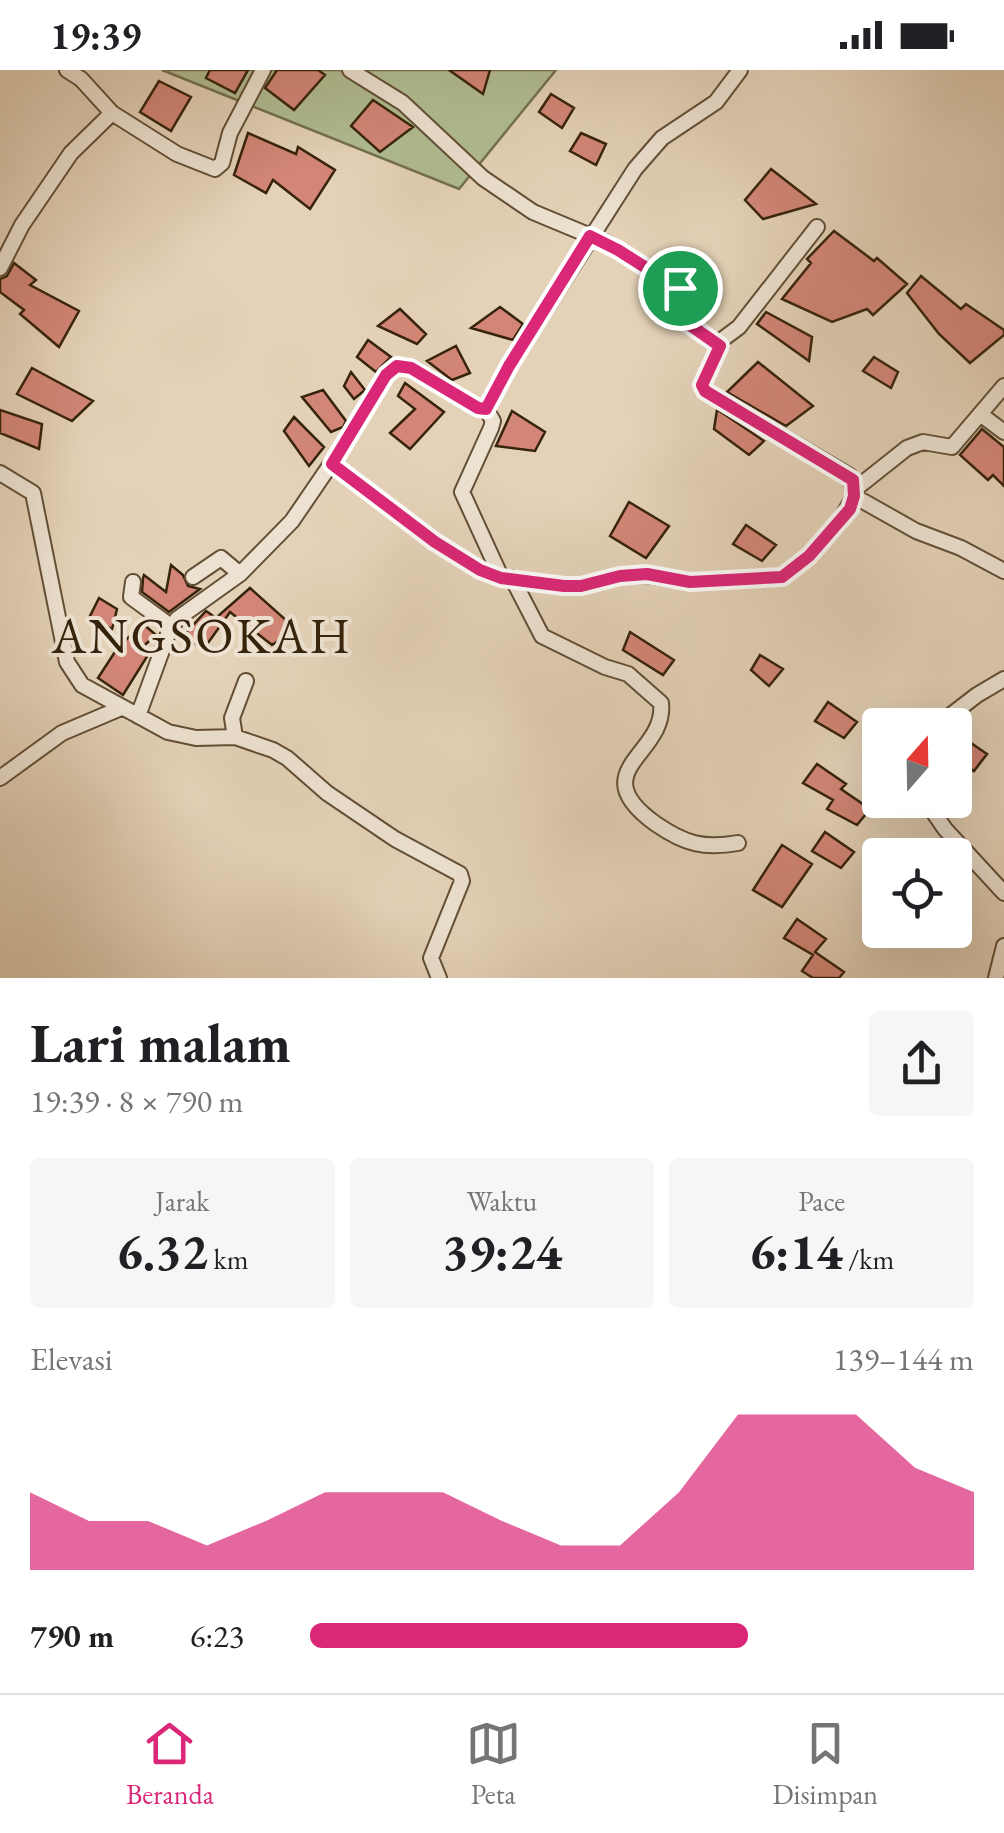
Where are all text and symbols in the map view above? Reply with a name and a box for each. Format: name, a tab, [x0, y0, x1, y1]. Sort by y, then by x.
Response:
text: 19:39	[50, 11, 141, 60]
pin	[638, 246, 723, 331]
icon: arrive	[653, 261, 708, 316]
district label: ANGSOKAH	[50, 603, 353, 668]
north arrow	[862, 708, 972, 818]
map controls	[862, 708, 972, 948]
button: locate	[862, 838, 972, 948]
text: Lari malam	[30, 1007, 291, 1078]
button: share	[869, 1011, 974, 1116]
text: 19:39 · 8 × 790 m	[30, 1080, 243, 1122]
text: Jarak	[155, 1183, 210, 1219]
text: Waktu	[467, 1183, 537, 1219]
text: Pace	[798, 1183, 845, 1219]
text: 6.32	[116, 1219, 208, 1284]
text: 39:24	[442, 1219, 562, 1284]
text: 6:14	[749, 1219, 843, 1284]
text: km	[208, 1241, 248, 1277]
text: /km	[843, 1241, 894, 1277]
text: Elevasi	[30, 1338, 113, 1380]
text: 139–144 m	[833, 1338, 974, 1380]
text: 790 m	[30, 1615, 114, 1657]
text: 6:23	[190, 1615, 244, 1657]
tab: Beranda	[126, 1716, 214, 1812]
tab: Peta	[466, 1716, 521, 1812]
tab: Disimpan	[773, 1716, 878, 1812]

